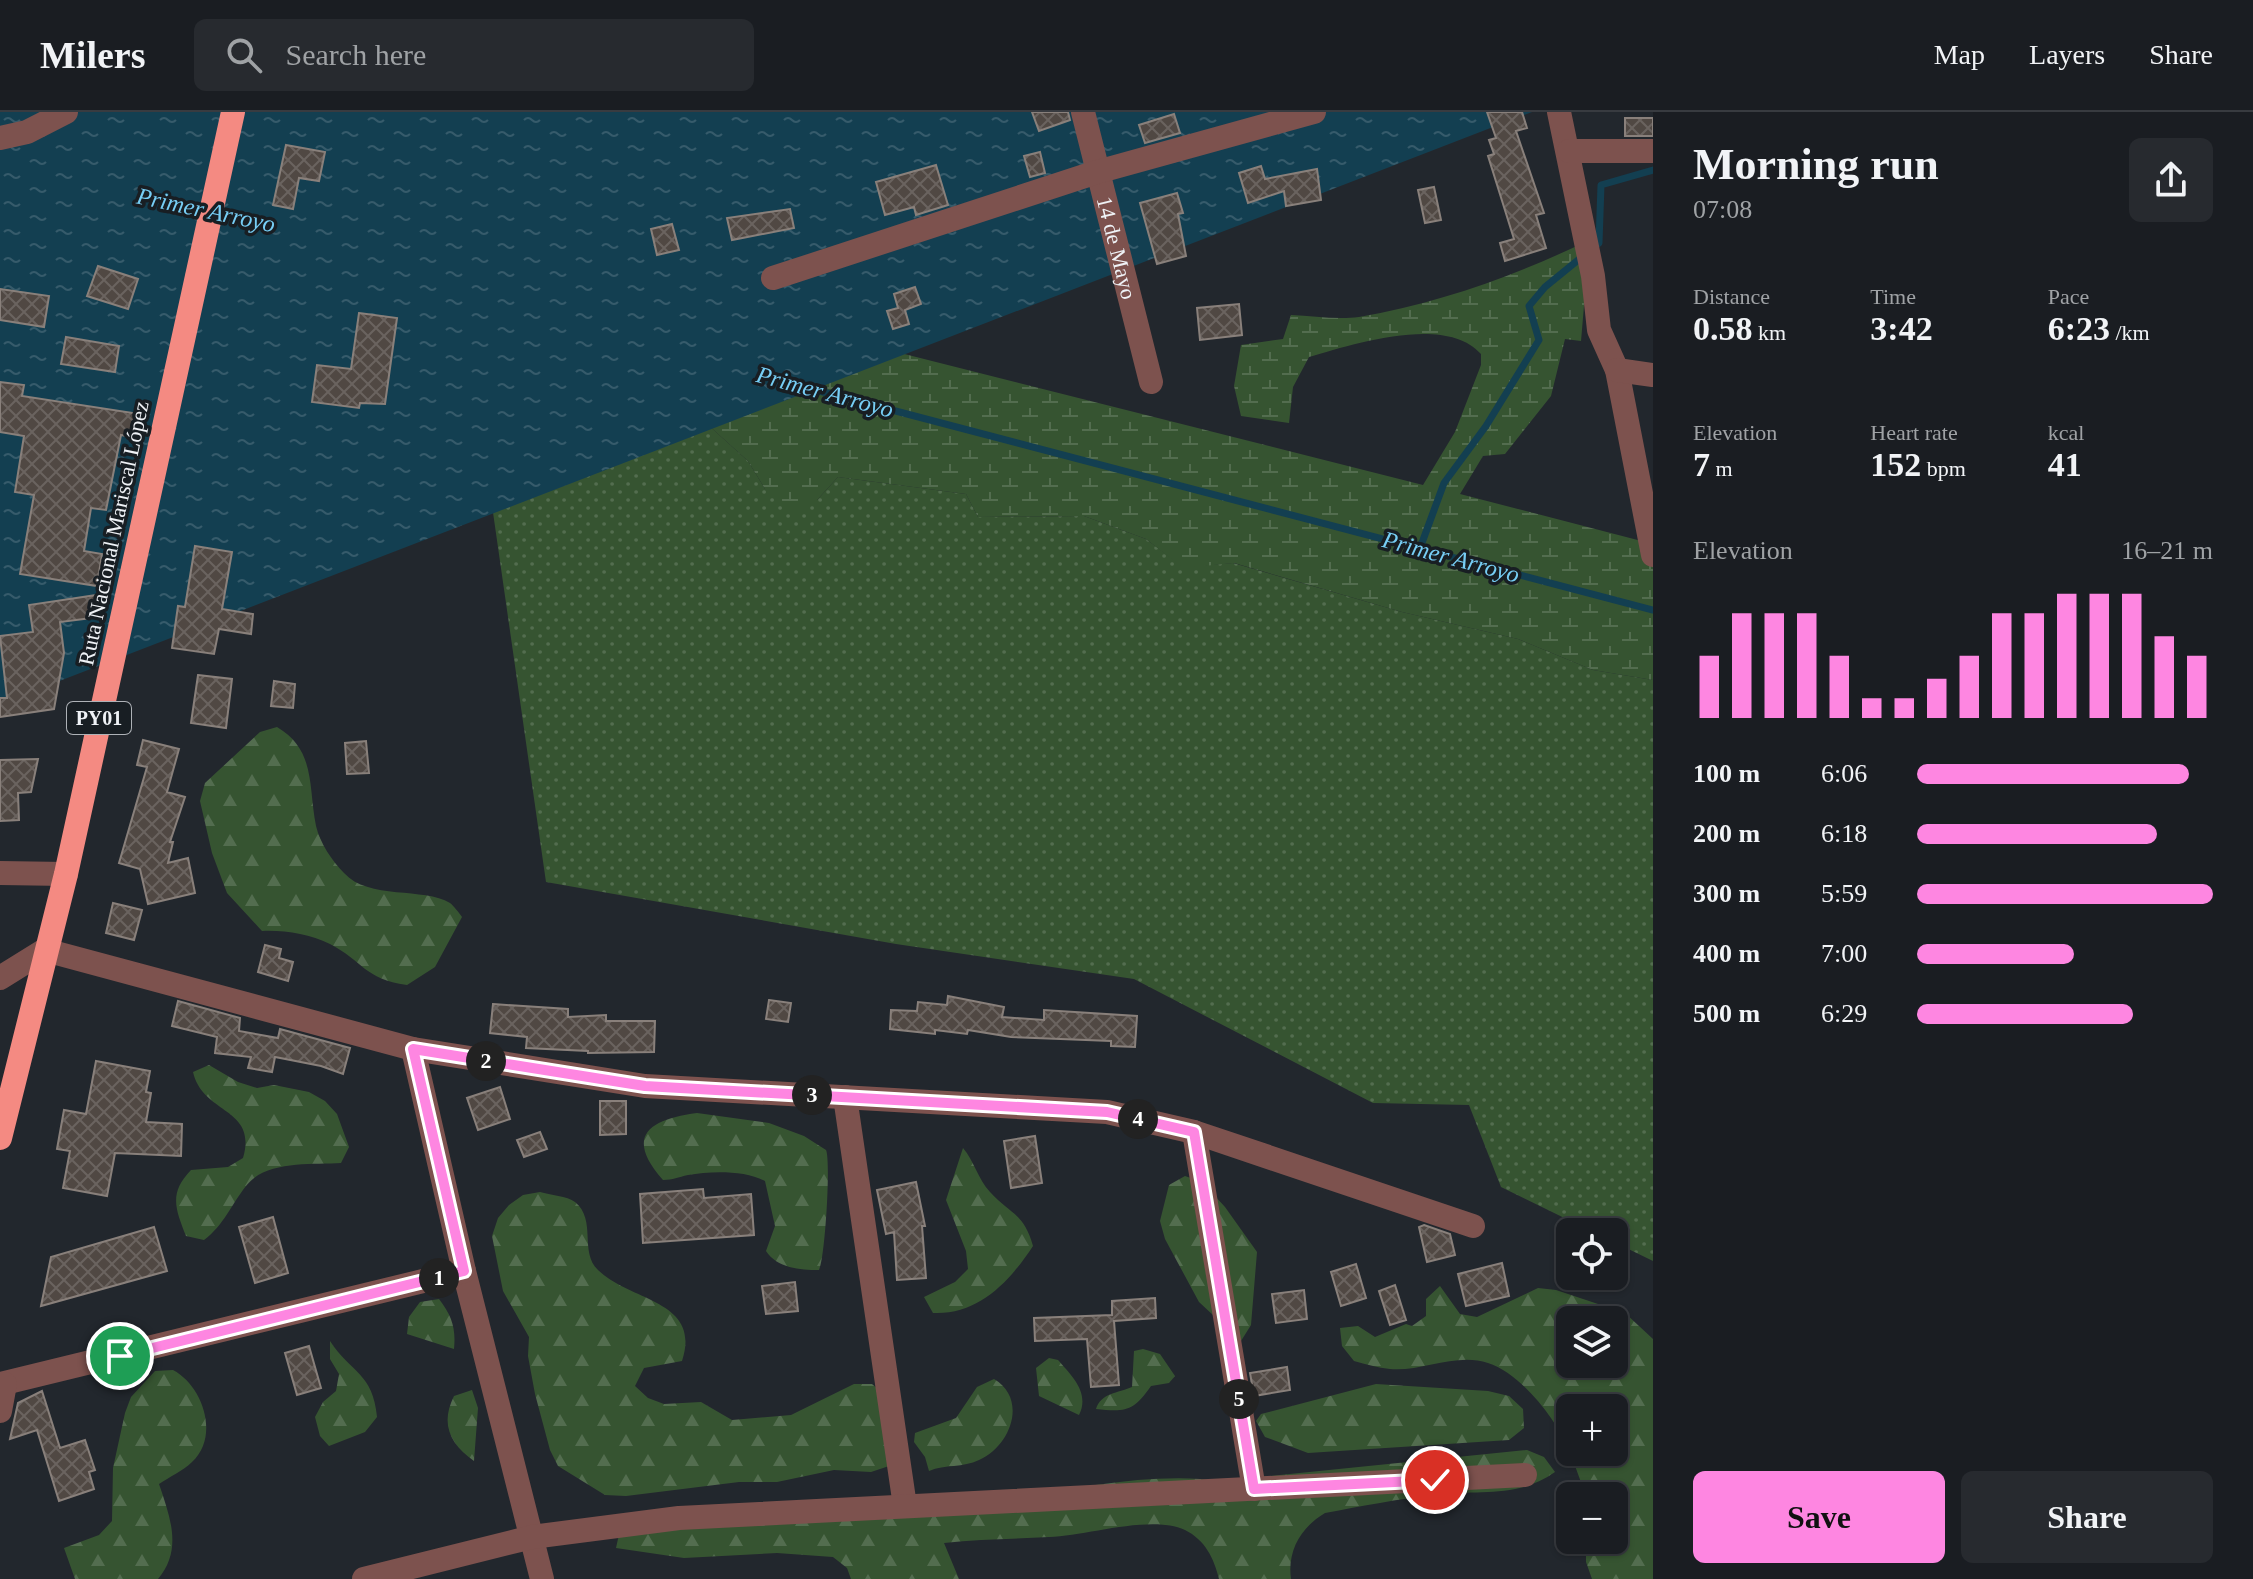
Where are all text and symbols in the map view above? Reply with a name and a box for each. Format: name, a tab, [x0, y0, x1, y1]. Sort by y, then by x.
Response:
search box	[194, 19, 754, 91]
icon: search	[222, 33, 266, 77]
text: Milers	[40, 34, 146, 76]
text: Search here	[286, 38, 426, 71]
text: Map	[1934, 39, 1985, 70]
text: Layers	[2029, 39, 2105, 70]
text: Share	[2149, 39, 2213, 70]
button: share	[2129, 138, 2213, 222]
text: Morning run	[1693, 140, 1939, 189]
water label: Primer Arroyo	[134, 182, 278, 237]
street label: 14 de Mayo	[1092, 194, 1142, 302]
text: 07:08	[1693, 195, 1752, 224]
text: Distance	[1693, 284, 1770, 309]
text: Time	[1870, 284, 1916, 309]
text: Pace	[2048, 284, 2089, 309]
text: 0.58	[1693, 310, 1753, 347]
text: 3:42	[1870, 310, 1933, 347]
text: 6:23	[2048, 310, 2110, 347]
text: km	[1753, 320, 1786, 345]
text: /km	[2110, 320, 2150, 345]
water label: Primer Arroyo	[753, 361, 896, 423]
street label: Ruta Nacional Mariscal López	[73, 399, 154, 667]
text: Elevation	[1693, 420, 1777, 445]
text: Heart rate	[1870, 420, 1958, 445]
text: kcal	[2048, 420, 2084, 445]
text: 7	[1693, 446, 1710, 483]
text: 152	[1870, 446, 1921, 483]
text: 41	[2048, 446, 2082, 483]
text: m	[1710, 456, 1733, 481]
text: bpm	[1921, 456, 1966, 481]
water label: Primer Arroyo	[1379, 526, 1522, 588]
text: Elevation	[1693, 536, 1793, 565]
text: 16–21 m	[2121, 536, 2213, 565]
road number: PY01	[67, 702, 131, 734]
text: 100 m	[1693, 759, 1760, 788]
text: 6:06	[1821, 759, 1867, 788]
text: 200 m	[1693, 819, 1760, 848]
text: 6:18	[1821, 819, 1867, 848]
text: 300 m	[1693, 879, 1760, 908]
text: 5:59	[1821, 879, 1867, 908]
text: 400 m	[1693, 939, 1760, 968]
text: 7:00	[1821, 939, 1867, 968]
text: 500 m	[1693, 999, 1760, 1028]
text: 6:29	[1821, 999, 1867, 1028]
pin: 2	[466, 1041, 506, 1081]
text: 2	[481, 1048, 492, 1073]
pin: 3	[792, 1075, 832, 1115]
text: 3	[807, 1082, 818, 1107]
pin: 4	[1118, 1099, 1158, 1139]
text: 4	[1133, 1106, 1144, 1131]
map controls	[1556, 1218, 1628, 1554]
button: locate	[1556, 1218, 1628, 1290]
pin: 1	[419, 1258, 459, 1298]
text: 1	[434, 1265, 445, 1290]
button: layers	[1556, 1306, 1628, 1378]
pin	[86, 1322, 154, 1390]
icon: arrive	[98, 1334, 142, 1378]
pin: 5	[1219, 1379, 1259, 1419]
text: 5	[1234, 1386, 1245, 1411]
button: +	[1556, 1394, 1628, 1466]
pin	[1401, 1446, 1469, 1514]
icon: check	[1413, 1458, 1457, 1502]
button: Save	[1693, 1471, 1945, 1563]
button: Share	[1961, 1471, 2213, 1563]
button: −	[1556, 1482, 1628, 1554]

